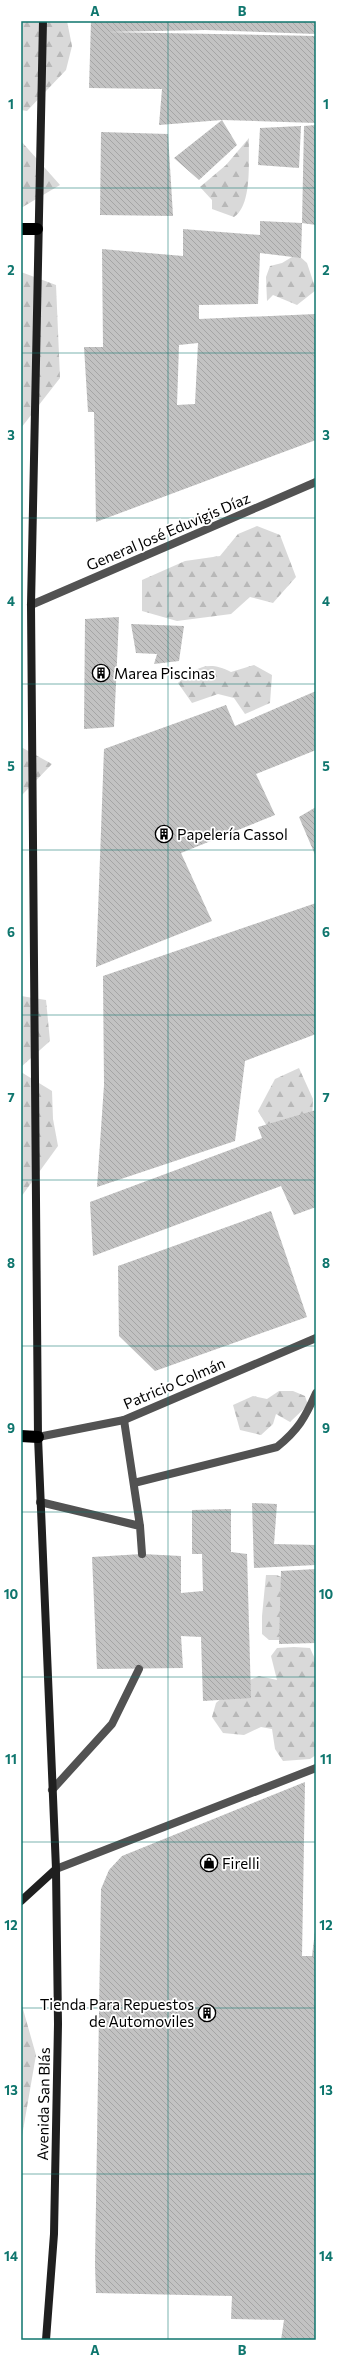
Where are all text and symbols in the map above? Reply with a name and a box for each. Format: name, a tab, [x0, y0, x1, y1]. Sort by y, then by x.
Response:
text: A	[90, 3, 100, 19]
text: B	[238, 3, 247, 19]
text: 1	[8, 96, 14, 112]
text: 1	[323, 96, 329, 112]
text: 2	[7, 262, 15, 278]
text: 2	[322, 262, 330, 278]
text: 3	[7, 427, 15, 443]
text: 3	[322, 427, 330, 443]
street label: General José Eduvigis Díaz	[84, 488, 252, 574]
text: 4	[7, 593, 15, 609]
text: 4	[322, 593, 330, 609]
building icon: Marea Piscinas	[91, 663, 111, 683]
place label: Marea Piscinas	[114, 664, 215, 682]
text: 5	[7, 758, 15, 774]
text: 5	[322, 758, 330, 774]
building icon: Papelería Cassol	[154, 824, 174, 844]
place label: Papelería Cassol	[177, 825, 288, 843]
text: 6	[7, 924, 15, 940]
text: 6	[322, 924, 330, 940]
text: 7	[7, 1089, 15, 1105]
text: 7	[322, 1089, 330, 1105]
text: 8	[7, 1255, 15, 1271]
text: 8	[322, 1255, 330, 1271]
street label: Patricio Colmán	[120, 1353, 228, 1413]
text: 9	[7, 1420, 15, 1436]
text: 9	[322, 1420, 330, 1436]
text: 10	[4, 1586, 19, 1602]
text: 10	[319, 1586, 334, 1602]
text: 11	[5, 1751, 17, 1767]
text: 11	[320, 1751, 332, 1767]
shop icon: Firelli	[199, 1853, 219, 1873]
place label: Firelli	[222, 1854, 260, 1872]
text: 12	[4, 1917, 18, 1933]
text: 12	[319, 1917, 333, 1933]
place label: Tienda Para Repuestos de Automoviles	[40, 1995, 194, 2030]
building icon: Tienda Para Repuestos de Automoviles	[197, 2003, 217, 2023]
street label: Avenida San Blás	[33, 2047, 53, 2161]
text: 13	[4, 2082, 18, 2098]
text: 13	[319, 2082, 333, 2098]
text: 14	[4, 2248, 18, 2264]
text: 14	[319, 2248, 333, 2264]
text: A	[90, 2342, 100, 2358]
text: B	[238, 2342, 247, 2358]

